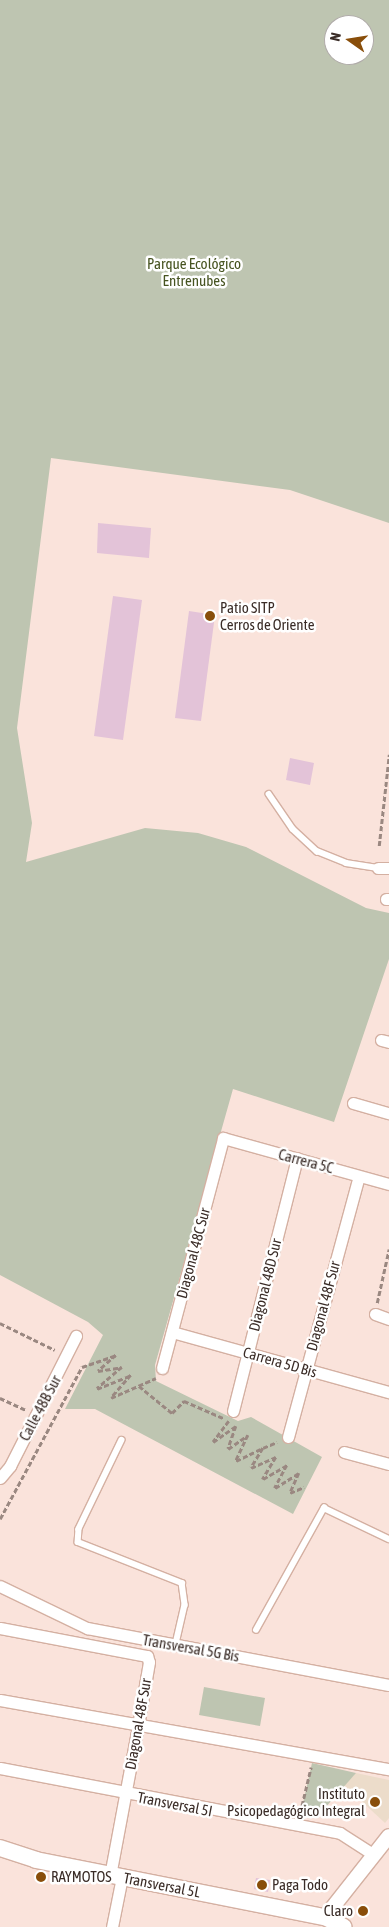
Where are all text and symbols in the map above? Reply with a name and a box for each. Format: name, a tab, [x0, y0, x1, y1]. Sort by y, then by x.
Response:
north arrow	[324, 15, 374, 65]
text: N	[327, 31, 344, 43]
park label: Parque Ecológico Entrenubes	[147, 254, 241, 289]
place label: Patio SITP Cerros de Oriente	[220, 598, 314, 633]
marker: Patio SITP Cerros de Oriente	[204, 610, 216, 622]
street label: Carrera 5C	[276, 1145, 336, 1177]
street label: Diagonal 48C Sur	[172, 1206, 214, 1300]
street label: Diagonal 48D Sur	[245, 1237, 285, 1333]
street label: Diagonal 48F Sur	[302, 1259, 344, 1353]
street label: Carrera 5D Bis	[241, 1343, 319, 1381]
street label: Calle 48B Sur	[15, 1372, 65, 1444]
street label: Transversal 5G Bis	[141, 1631, 241, 1665]
street label: Diagonal 48F Sur	[121, 1677, 155, 1771]
place label: Instituto Psicopedagógico Integral	[227, 1784, 365, 1819]
street label: Transversal 5I	[136, 1788, 214, 1820]
marker: Instituto Psicopedagógico Integral	[369, 1796, 381, 1808]
place label: RAYMOTOS	[51, 1868, 112, 1886]
street label: Transversal 5L	[122, 1869, 202, 1901]
marker: RAYMOTOS	[35, 1871, 47, 1883]
place label: Paga Todo	[272, 1876, 328, 1894]
marker: Paga Todo	[256, 1879, 268, 1891]
place label: Claro	[324, 1902, 353, 1920]
marker: Claro	[357, 1905, 369, 1917]

